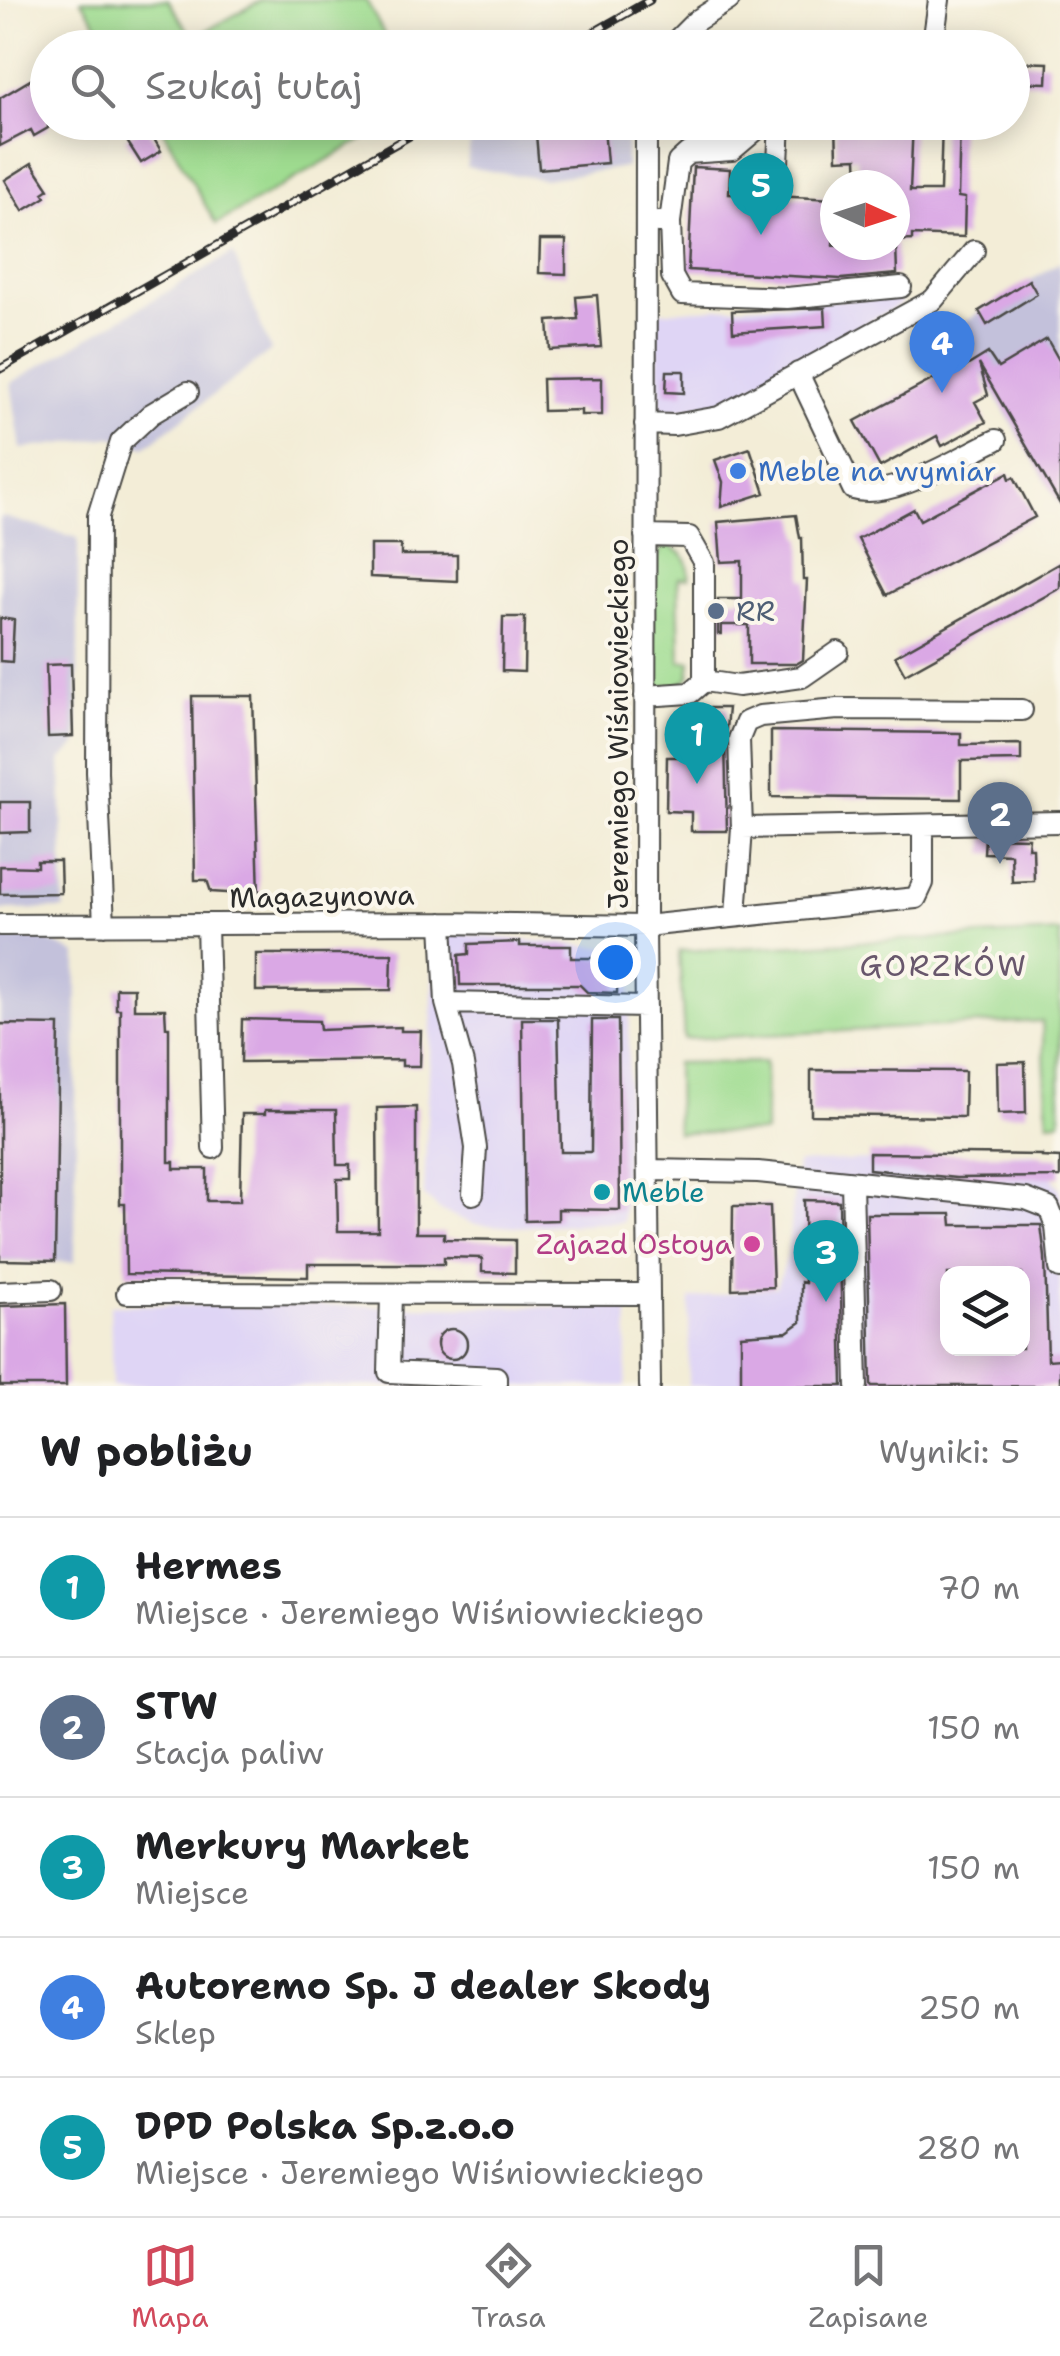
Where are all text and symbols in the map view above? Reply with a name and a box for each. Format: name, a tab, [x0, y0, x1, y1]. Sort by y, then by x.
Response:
search box	[30, 30, 1030, 140]
icon: search	[65, 58, 120, 113]
text: Szukaj tutaj	[145, 60, 362, 111]
pin: 5	[728, 152, 794, 235]
north arrow	[820, 170, 910, 260]
pin: 4	[910, 310, 974, 393]
place label: Meble na wymiar	[758, 452, 996, 490]
marker: Meble na wymiar	[727, 460, 749, 482]
street label: Jeremiego Wiśniowieckiego	[599, 538, 637, 910]
place label: RR	[736, 592, 775, 630]
marker: RR	[705, 600, 727, 622]
pin: 1	[664, 702, 730, 784]
pin: 2	[968, 782, 1032, 864]
street label: Magazynowa	[229, 875, 415, 917]
your location	[590, 937, 641, 988]
district label: GORZKÓW	[859, 945, 1029, 986]
place label: Meble	[622, 1173, 705, 1211]
marker: Meble	[591, 1181, 613, 1203]
pin: 3	[794, 1220, 858, 1302]
place label: Zajazd Ostoya	[536, 1225, 732, 1263]
marker: Zajazd Ostoya	[741, 1233, 763, 1255]
map controls	[940, 1266, 1030, 1356]
button: layers	[940, 1266, 1030, 1356]
text: W pobliżu	[40, 1423, 253, 1479]
text: Wyniki: 5	[879, 1430, 1020, 1473]
text: Hermes	[135, 1540, 282, 1591]
text: 1	[65, 1566, 80, 1609]
text: 70 m	[937, 1566, 1020, 1609]
text: Miejsce · Jeremiego Wiśniowieckiego	[135, 1591, 704, 1634]
text: STW	[135, 1680, 218, 1731]
text: 2	[61, 1706, 84, 1749]
text: 150 m	[927, 1706, 1020, 1749]
text: Stacja paliw	[135, 1731, 324, 1774]
text: Merkury Market	[135, 1820, 470, 1871]
text: 3	[61, 1846, 84, 1889]
text: 150 m	[927, 1846, 1020, 1889]
text: Miejsce	[135, 1871, 249, 1914]
text: Autoremo Sp. J dealer Skody	[135, 1960, 711, 2011]
text: 4	[61, 1986, 84, 2029]
text: 250 m	[918, 1986, 1020, 2029]
text: Sklep	[135, 2011, 216, 2054]
text: DPD Polska Sp.z.o.o	[135, 2100, 515, 2151]
text: 5	[62, 2126, 83, 2169]
text: 280 m	[916, 2126, 1020, 2169]
text: Miejsce · Jeremiego Wiśniowieckiego	[135, 2151, 704, 2194]
tab: Mapa	[131, 2238, 209, 2336]
tab: Trasa	[471, 2238, 546, 2336]
tab: Zapisane	[808, 2238, 929, 2336]

